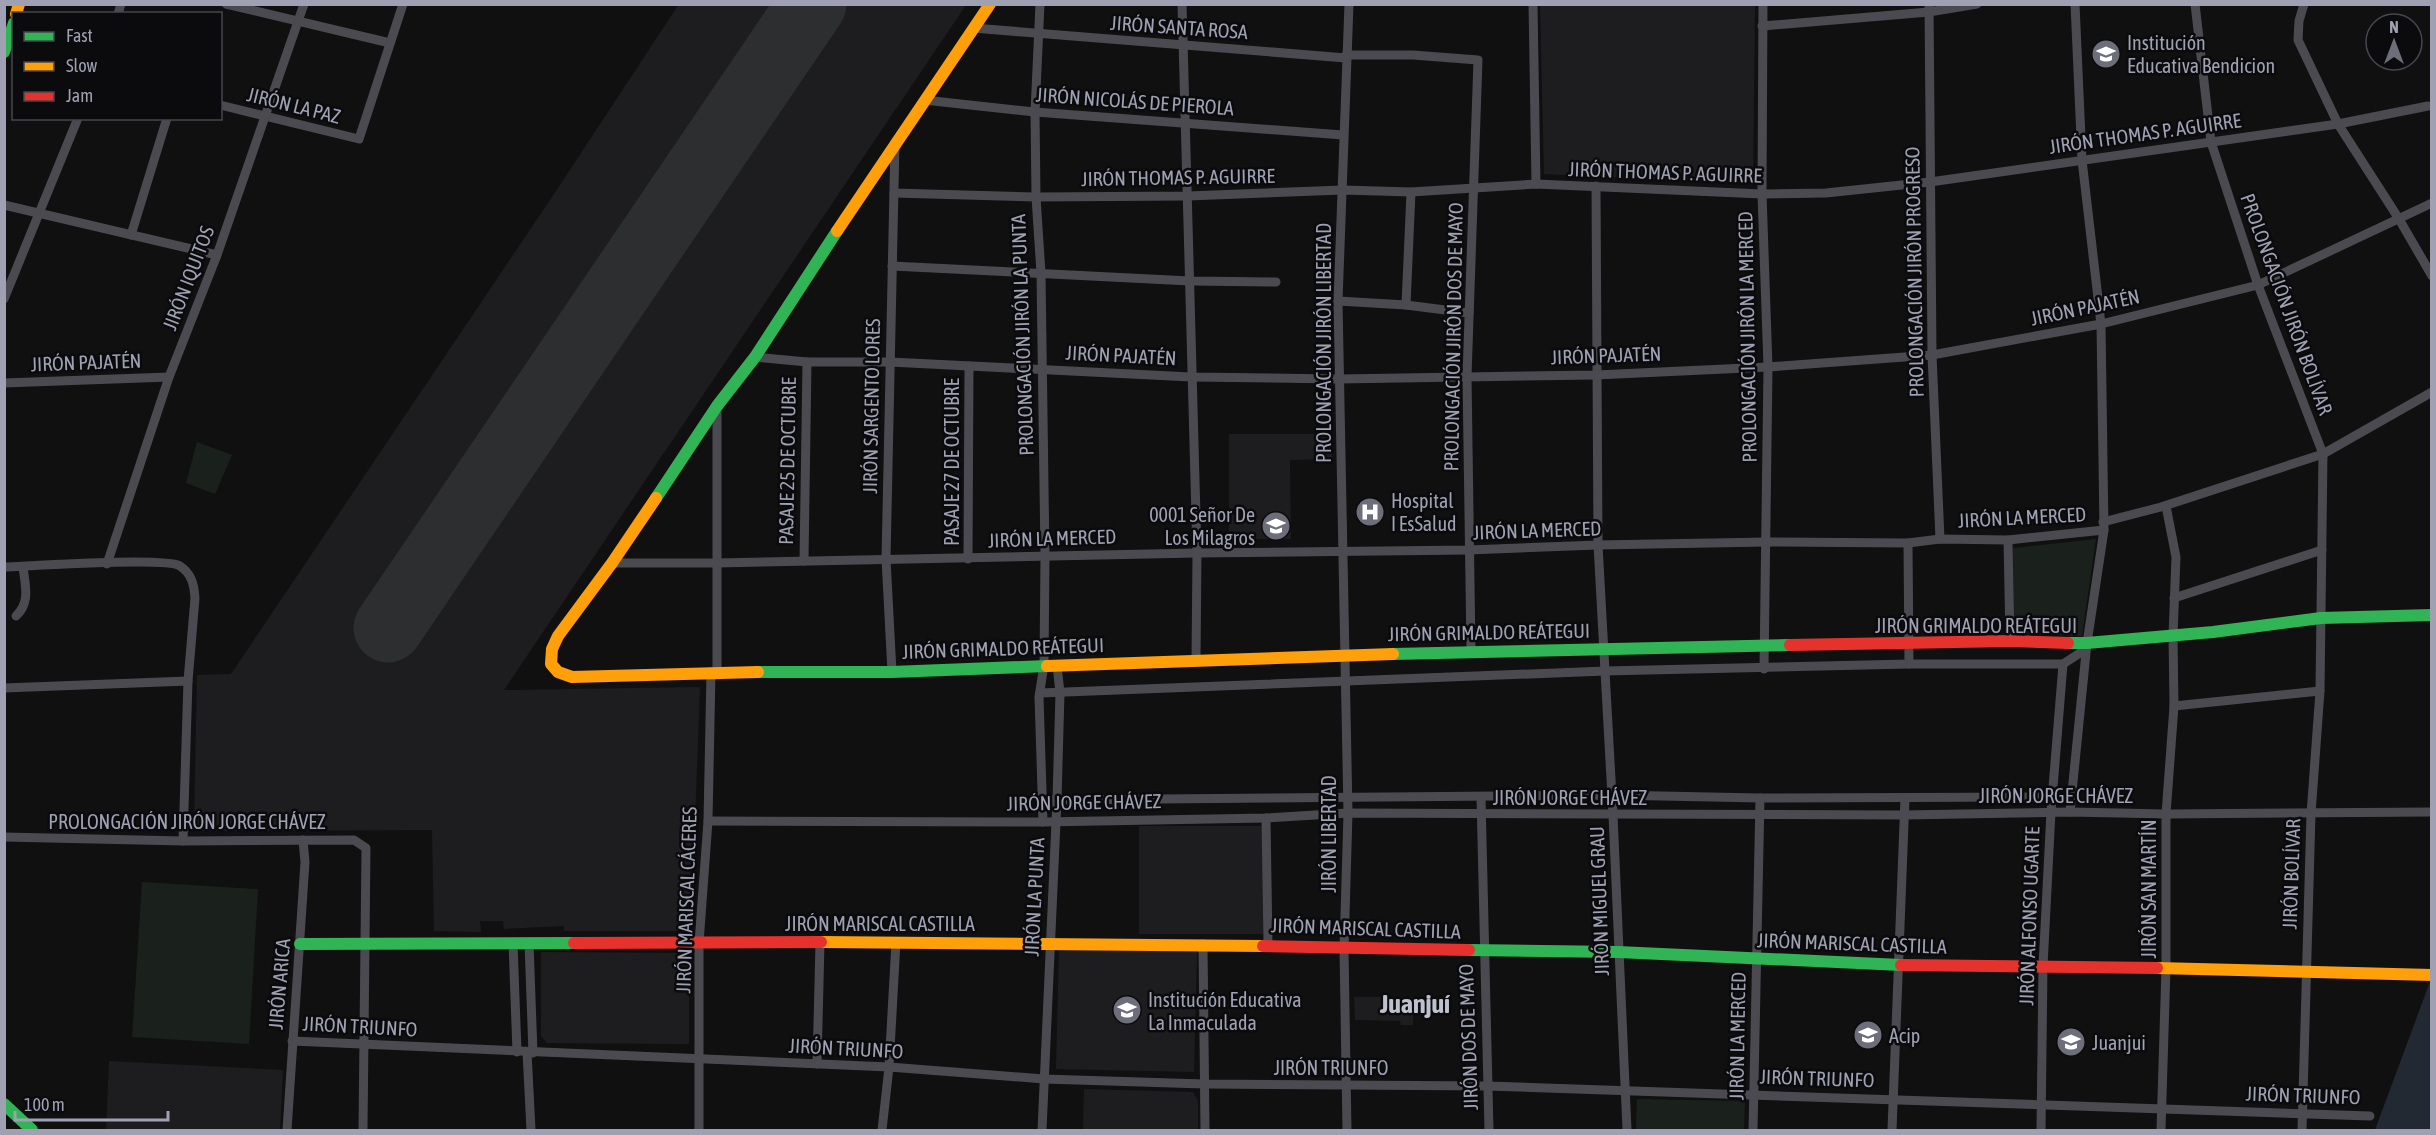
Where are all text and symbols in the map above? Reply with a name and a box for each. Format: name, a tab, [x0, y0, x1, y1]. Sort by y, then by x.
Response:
street label: JIRÓN SANTA ROSA	[1109, 11, 1249, 43]
legend	[12, 12, 222, 120]
north arrow	[2364, 12, 2424, 72]
text: N	[2389, 18, 2399, 36]
text: Fast	[66, 25, 93, 46]
place label: Institución Educativa Bendicion	[2127, 31, 2275, 77]
school or university icon: Institución Educativa Bendicion	[2090, 38, 2122, 70]
text: Slow	[66, 55, 97, 76]
street label: JIRÓN LA PAZ	[245, 82, 343, 128]
street label: JIRÓN NICOLÁS DE PIEROLA	[1035, 83, 1235, 119]
text: Jam	[66, 85, 93, 106]
street label: JIRÓN THOMAS P. AGUIRRE	[2048, 108, 2243, 158]
street label: PROLONGACIÓN JIRÓN PROGRESO	[1900, 146, 1928, 398]
street label: JIRÓN THOMAS P. AGUIRRE	[1568, 157, 1763, 187]
street label: JIRÓN THOMAS P. AGUIRRE	[1081, 164, 1275, 190]
street label: PROLONGACIÓN JIRÓN BOLÍVAR	[2236, 190, 2338, 418]
street label: PROLONGACIÓN JIRÓN DOS DE MAYO	[1439, 202, 1467, 472]
street label: PROLONGACIÓN JIRÓN LA MERCED	[1733, 211, 1761, 463]
street label: PROLONGACIÓN JIRÓN LA PUNTA	[1006, 214, 1038, 456]
street label: JIRÓN IQUITOS	[158, 223, 218, 333]
street label: PROLONGACIÓN JIRÓN LIBERTAD	[1312, 223, 1335, 463]
street label: JIRÓN PAJATÉN	[2028, 284, 2142, 330]
street label: JIRÓN SARGENTO LORES	[858, 318, 884, 494]
street label: JIRÓN PAJATÉN	[1065, 341, 1177, 369]
street label: JIRÓN PAJATÉN	[1550, 342, 1662, 368]
street label: JIRÓN PAJATÉN	[30, 349, 142, 375]
street label: PASAJE 25 DE OCTUBRE	[774, 376, 800, 545]
street label: PASAJE 27 DE OCTUBRE	[940, 378, 963, 546]
place label: Hospital I EsSalud	[1391, 489, 1457, 535]
hospital icon: Hospital I EsSalud	[1354, 496, 1386, 528]
street label: JIRÓN LA MERCED	[1957, 502, 2087, 532]
place label: 0001 Señor De Los Milagros	[1149, 503, 1255, 549]
school or university icon: 0001 Señor De Los Milagros	[1260, 510, 1292, 542]
street label: JIRÓN LA MERCED	[1473, 516, 1601, 544]
street label: JIRÓN LA MERCED	[988, 524, 1116, 552]
street label: JIRÓN GRIMALDO REÁTEGUI	[1875, 614, 2077, 637]
street label: JIRÓN GRIMALDO REÁTEGUI	[1388, 619, 1590, 645]
street label: JIRÓN GRIMALDO REÁTEGUI	[902, 633, 1104, 663]
street label: JIRÓN LIBERTAD	[1317, 775, 1340, 893]
street label: JIRÓN JORGE CHÁVEZ	[1979, 784, 2133, 807]
street label: JIRÓN JORGE CHÁVEZ	[1493, 786, 1647, 809]
street label: JIRÓN JORGE CHÁVEZ	[1007, 789, 1161, 815]
street label: JIRÓN MARISCAL CÁCERES	[671, 806, 701, 994]
street label: PROLONGACIÓN JIRÓN JORGE CHÁVEZ	[48, 810, 326, 833]
street label: JIRÓN BOLÍVAR	[2278, 818, 2304, 930]
street label: JIRÓN SAN MARTÍN	[2137, 819, 2160, 959]
street label: JIRÓN MIGUEL GRAU	[1585, 826, 1613, 976]
street label: JIRÓN ALFONSO UGARTE	[2014, 826, 2044, 1006]
street label: JIRÓN LA PUNTA	[1019, 837, 1049, 957]
street label: JIRÓN MARISCAL CASTILLA	[785, 912, 975, 935]
street label: JIRÓN MARISCAL CASTILLA	[1271, 913, 1461, 943]
street label: JIRÓN MARISCAL CASTILLA	[1757, 928, 1947, 958]
street label: JIRÓN ARICA	[264, 937, 294, 1030]
street label: JIRÓN DOS DE MAYO	[1454, 964, 1482, 1110]
street label: JIRÓN LA MERCED	[1724, 972, 1750, 1100]
place label: Institución Educativa La Inmaculada	[1148, 988, 1302, 1034]
district label: Juanjuí	[1379, 989, 1450, 1019]
school or university icon: Institución Educativa La Inmaculada	[1111, 994, 1143, 1026]
street label: JIRÓN TRIUNFO	[302, 1012, 418, 1040]
school or university icon: Acip	[1852, 1019, 1884, 1051]
place label: Acip	[1889, 1024, 1920, 1047]
school or university icon: Juanjui	[2055, 1026, 2087, 1058]
place label: Juanjui	[2092, 1031, 2146, 1054]
street label: JIRÓN TRIUNFO	[788, 1034, 904, 1062]
street label: JIRÓN TRIUNFO	[1274, 1056, 1388, 1079]
street label: JIRÓN TRIUNFO	[1759, 1065, 1875, 1091]
street label: JIRÓN TRIUNFO	[2245, 1082, 2361, 1108]
scale bar	[15, 1084, 168, 1122]
text: 100 m	[24, 1094, 65, 1115]

